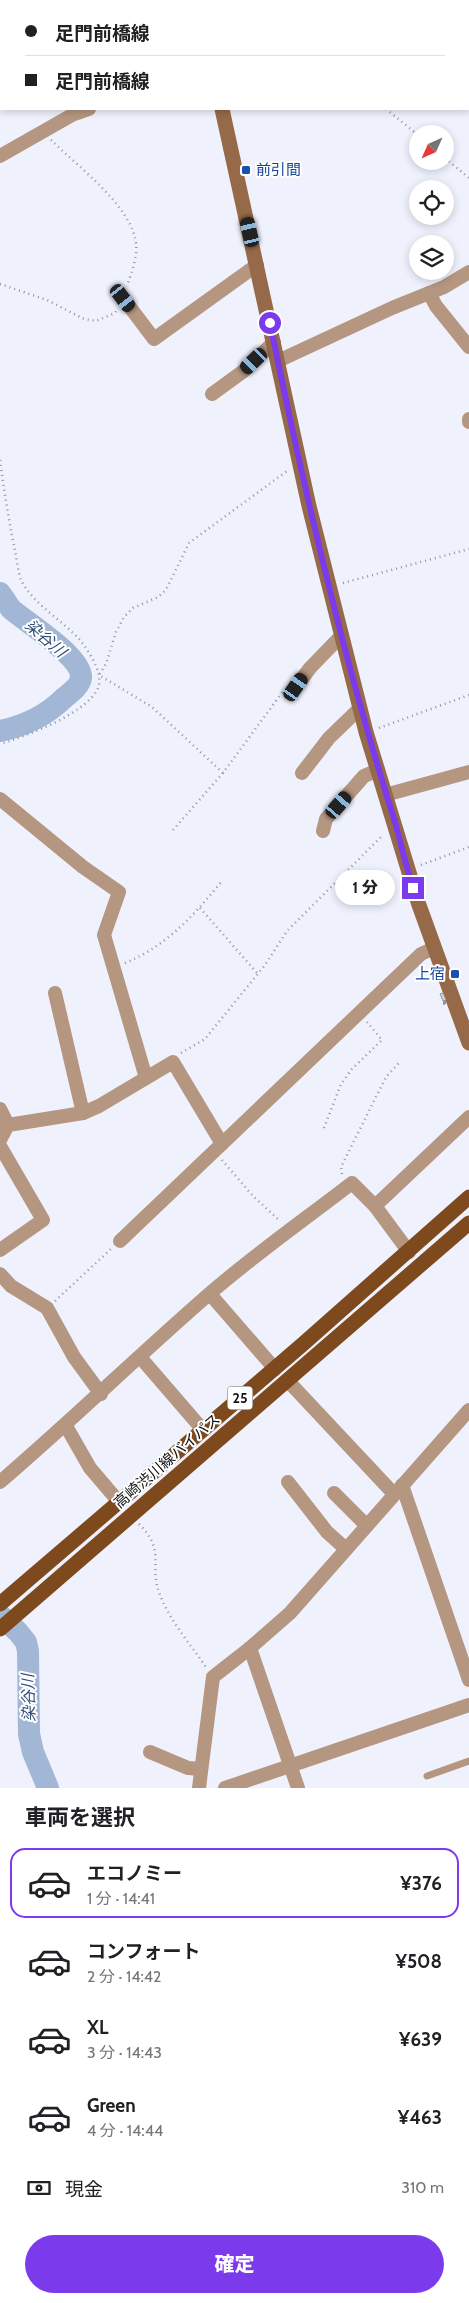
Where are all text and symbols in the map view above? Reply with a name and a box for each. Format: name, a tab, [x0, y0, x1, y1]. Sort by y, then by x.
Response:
text: 足門前橋線	[55, 22, 150, 45]
text: 足門前橋線	[55, 70, 150, 93]
north arrow	[409, 125, 454, 170]
map controls	[409, 125, 454, 280]
place label: 前引間	[256, 161, 301, 179]
marker: 前引間	[240, 164, 252, 176]
button: locate	[409, 180, 454, 225]
car	[239, 216, 260, 248]
button: layers	[409, 235, 454, 280]
car	[107, 282, 138, 314]
route start	[259, 312, 281, 334]
car	[237, 345, 270, 377]
water label: 染谷川	[21, 615, 72, 663]
car	[281, 670, 310, 704]
car	[323, 789, 354, 821]
callout: 1 分	[336, 870, 396, 906]
route end	[402, 877, 424, 899]
text: 1 分	[352, 878, 378, 897]
place label: 上宿	[415, 965, 445, 983]
marker: 上宿	[449, 968, 461, 980]
road number: 25	[228, 1386, 252, 1410]
street label: 高崎渋川線バイパス	[110, 1410, 224, 1512]
water label: 染谷川	[18, 1672, 39, 1722]
text: 車両を選択	[25, 1804, 135, 1831]
icon: car	[27, 1861, 72, 1906]
text: エコノミー	[87, 1862, 182, 1885]
text: ¥376	[400, 1872, 442, 1895]
text: 1 分 · 14:41	[87, 1889, 155, 1908]
icon: car	[27, 1939, 72, 1984]
text: コンフォート	[87, 1940, 200, 1963]
text: ¥508	[395, 1950, 442, 1973]
text: 2 分 · 14:42	[87, 1967, 161, 1986]
text: XL	[87, 2016, 108, 2039]
icon: car	[27, 2017, 72, 2062]
text: ¥639	[399, 2028, 442, 2051]
text: 3 分 · 14:43	[87, 2043, 162, 2062]
text: Green	[87, 2094, 136, 2117]
icon: car	[27, 2095, 72, 2140]
text: ¥463	[398, 2106, 442, 2129]
text: 4 分 · 14:44	[87, 2121, 163, 2140]
icon: cash	[25, 2174, 53, 2202]
text: 現金	[65, 2178, 103, 2201]
text: 310 m	[401, 2178, 444, 2197]
button: 確定	[25, 2235, 444, 2293]

